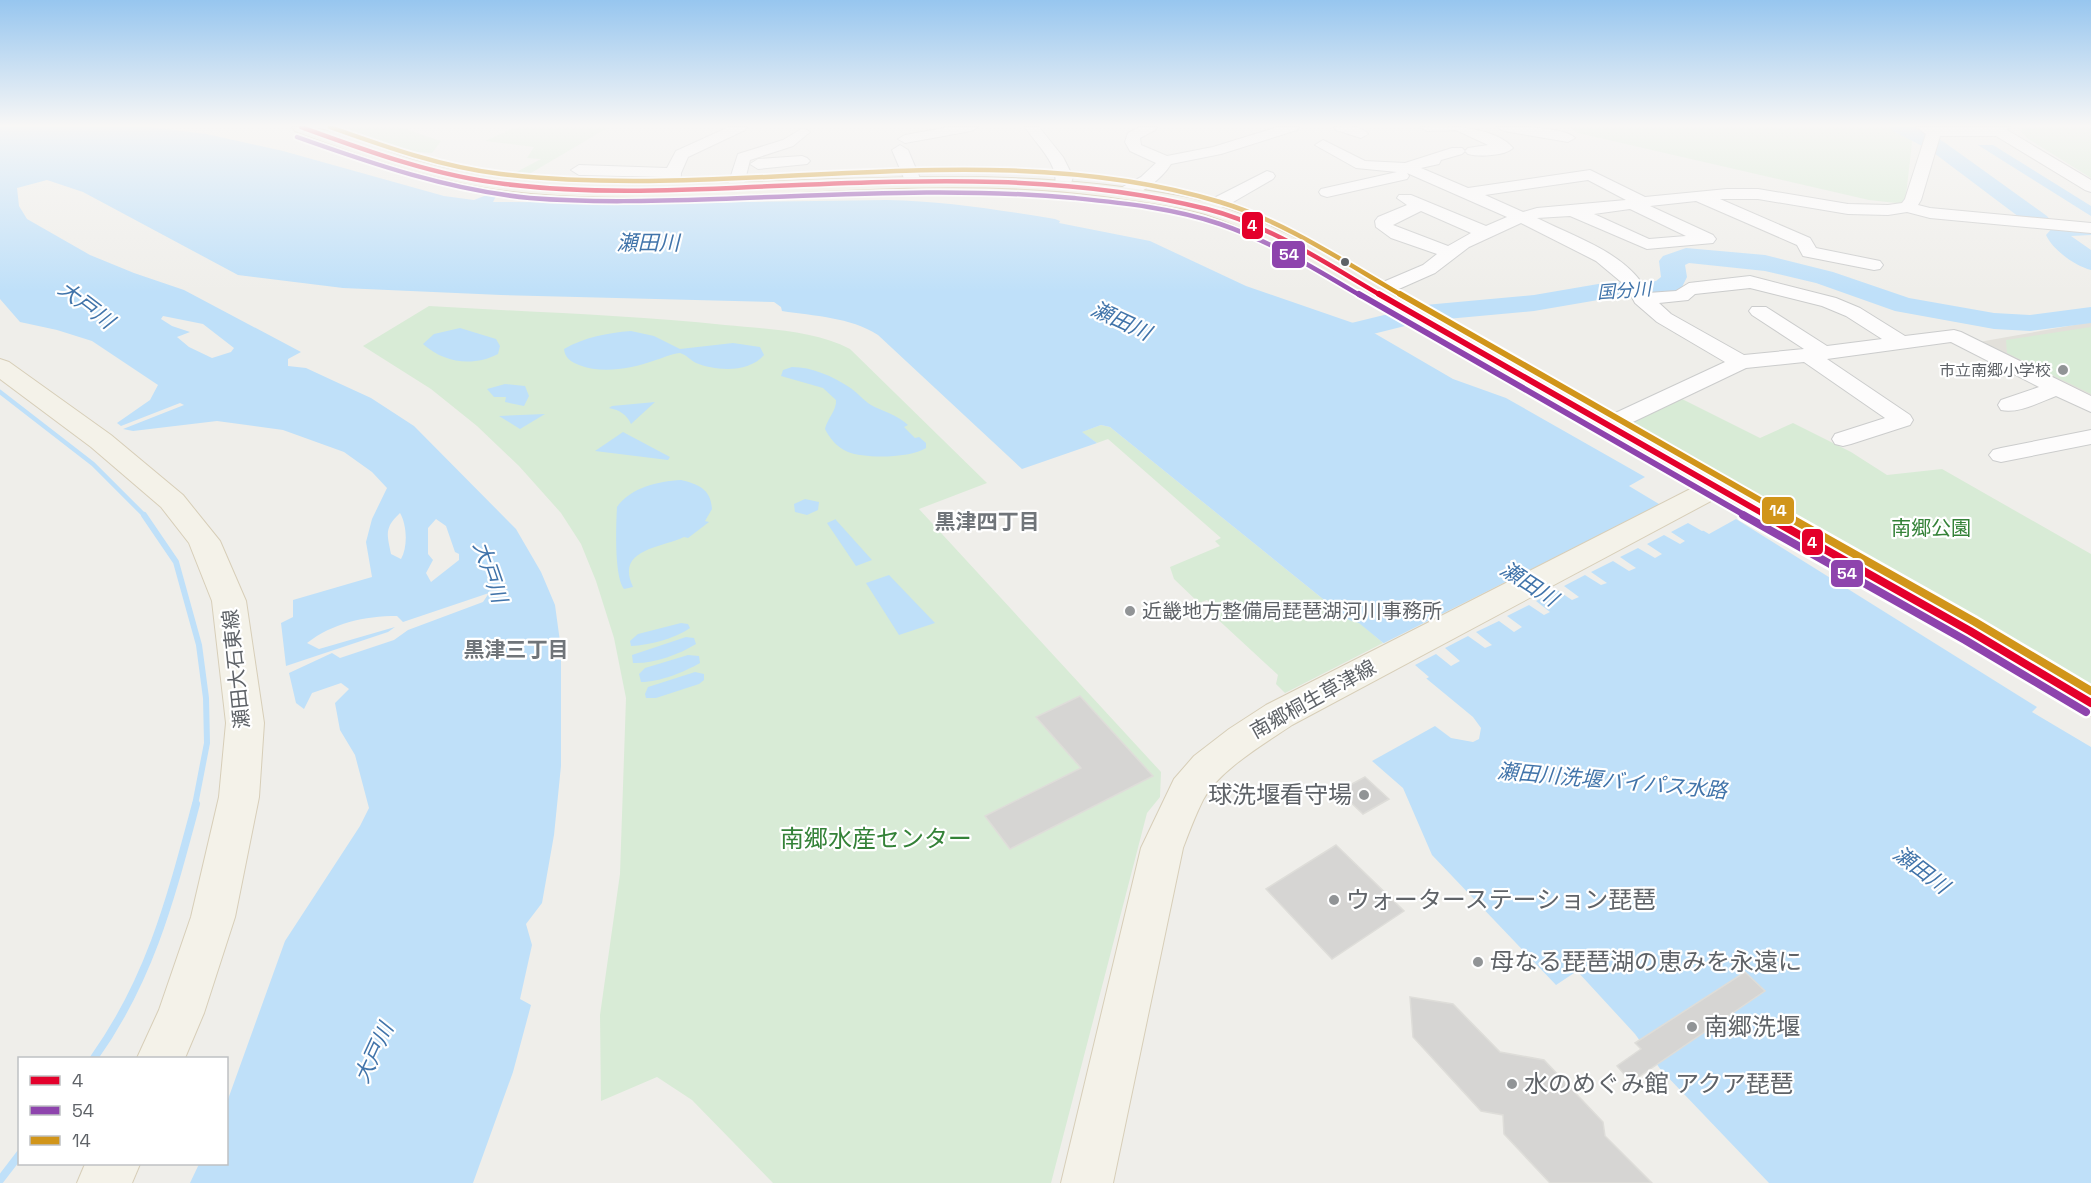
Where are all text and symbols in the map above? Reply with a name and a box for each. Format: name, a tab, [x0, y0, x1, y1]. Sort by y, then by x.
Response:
line badge: 4	[1241, 211, 1264, 240]
text: 4	[1247, 215, 1257, 236]
water label: 瀬田川	[617, 229, 681, 256]
line badge: 54	[1271, 240, 1306, 269]
text: 54	[1279, 244, 1299, 265]
unlabelled marker	[1339, 256, 1351, 268]
water label: 大戸川	[53, 275, 121, 336]
water label: 国分川	[1596, 277, 1654, 304]
water label: 瀬田川	[1087, 295, 1157, 347]
place label: 市立南郷小学校	[1939, 360, 2051, 381]
marker: 市立南郷小学校	[2056, 363, 2070, 377]
line badge: 14	[1761, 496, 1795, 525]
text: 14	[1769, 500, 1787, 521]
district label: 黒津四丁目	[935, 508, 1040, 535]
park label: 南郷公園	[1891, 515, 1971, 541]
line badge: 4	[1801, 528, 1824, 556]
text: 4	[1807, 532, 1817, 553]
water label: 大戸川	[467, 538, 514, 608]
water label: 瀬田川	[1496, 555, 1565, 613]
line badge: 54	[1830, 559, 1864, 588]
text: 54	[1837, 563, 1857, 584]
place label: 近畿地方整備局琵琶湖河川事務所	[1142, 598, 1442, 624]
marker: 近畿地方整備局琵琶湖河川事務所	[1123, 604, 1137, 618]
street label: 瀬田大石東線	[217, 608, 255, 730]
district label: 黒津三丁目	[464, 636, 569, 663]
street label: 南郷桐生草津線	[1245, 654, 1381, 744]
water label: 瀬田川洗堰バイパス水路	[1496, 757, 1730, 804]
place label: 球洗堰看守場	[1208, 779, 1352, 810]
marker: 球洗堰看守場	[1357, 788, 1371, 802]
park label: 南郷水産センター	[780, 823, 972, 854]
water label: 瀬田川	[1888, 840, 1956, 901]
place label: ウォーターステーション琵琶	[1346, 884, 1656, 915]
marker: ウォーターステーション琵琶	[1327, 893, 1341, 907]
place label: 母なる琵琶湖の恵みを永遠に	[1490, 946, 1802, 977]
marker: 母なる琵琶湖の恵みを永遠に	[1471, 955, 1485, 969]
place label: 南郷洗堰	[1704, 1011, 1800, 1042]
water label: 大戸川	[348, 1017, 400, 1087]
marker: 南郷洗堰	[1685, 1020, 1699, 1034]
legend	[18, 1057, 228, 1165]
place label: 水のめぐみ館 アクア琵琶	[1524, 1068, 1794, 1099]
text: 4	[72, 1069, 83, 1092]
marker: 水のめぐみ館 アクア琵琶	[1505, 1077, 1519, 1091]
text: 54	[72, 1099, 94, 1122]
text: 14	[72, 1129, 91, 1152]

